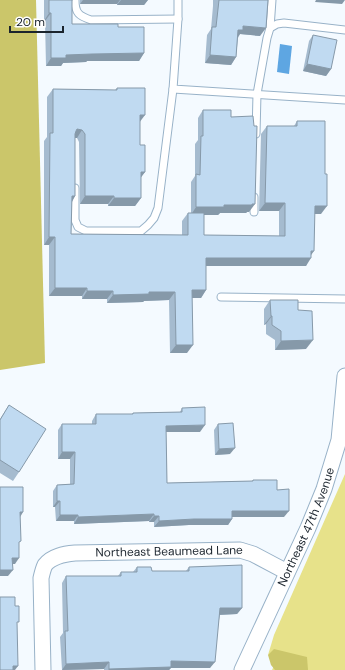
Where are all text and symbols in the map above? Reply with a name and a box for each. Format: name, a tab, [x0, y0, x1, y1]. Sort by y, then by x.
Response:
scale bar	[10, 8, 63, 34]
text: 20 m	[16, 14, 45, 30]
street label: Northeast 47th Avenue	[274, 465, 338, 589]
street label: Northeast Beaumead Lane	[95, 542, 243, 561]

